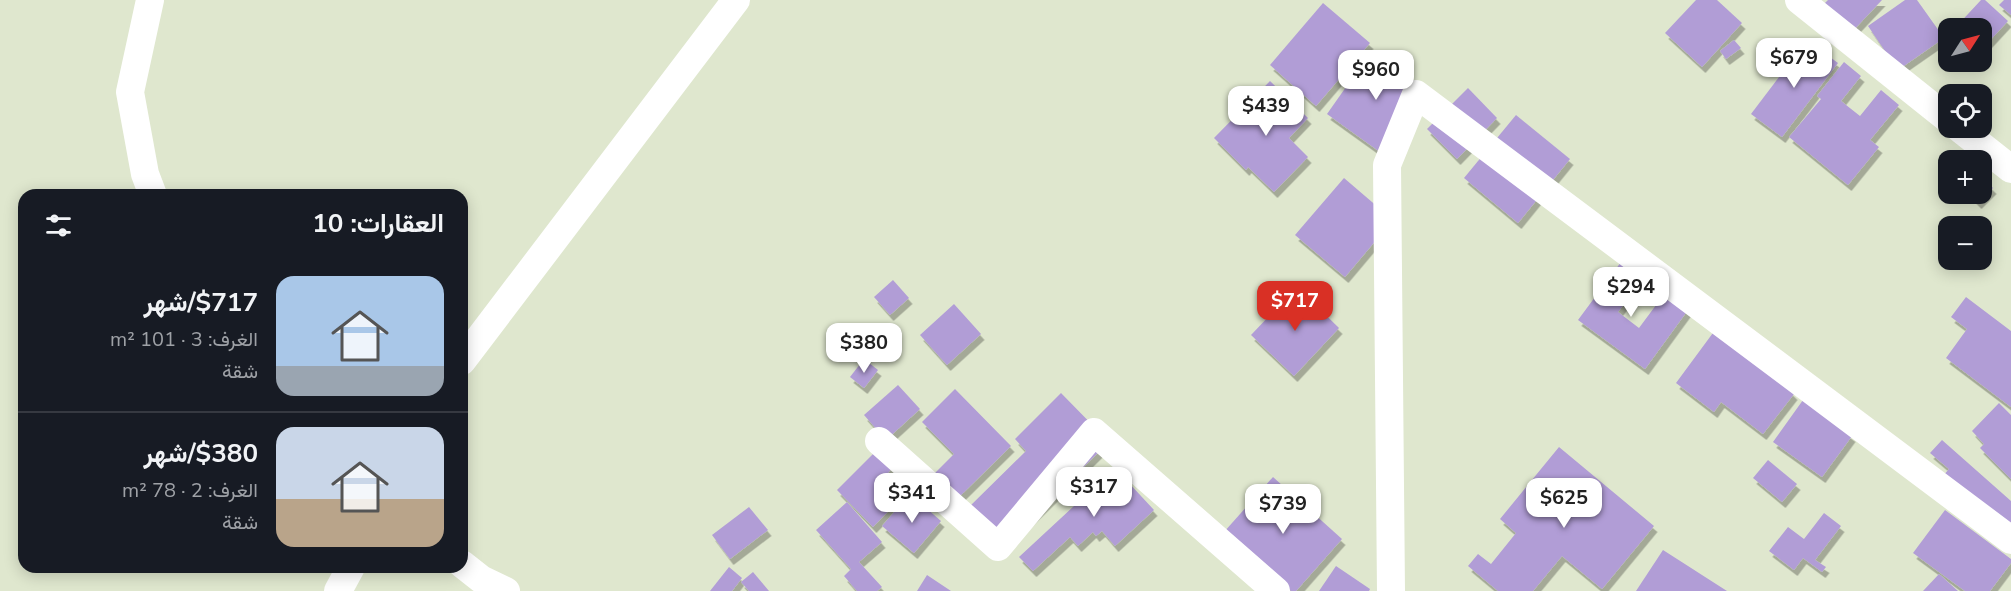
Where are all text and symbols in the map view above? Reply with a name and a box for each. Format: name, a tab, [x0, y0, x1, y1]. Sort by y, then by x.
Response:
north arrow	[1938, 18, 1992, 72]
map controls	[1938, 18, 1992, 270]
pin: $679	[1758, 38, 1830, 89]
text: $679	[1770, 44, 1818, 71]
pin: $960	[1340, 50, 1412, 101]
text: $960	[1352, 56, 1400, 83]
button: locate	[1938, 84, 1992, 138]
pin: $439	[1230, 86, 1302, 137]
text: $439	[1242, 92, 1290, 119]
button: +	[1938, 150, 1992, 204]
text: العقارات: 10	[312, 206, 444, 241]
icon: filters	[42, 209, 75, 242]
button: −	[1938, 216, 1992, 270]
pin: $294	[1595, 267, 1667, 318]
text: $294	[1607, 273, 1655, 300]
pin: $717	[1259, 281, 1331, 332]
text: $717/شهر	[143, 285, 258, 320]
text: $717	[1271, 287, 1319, 314]
icon: home	[324, 300, 396, 372]
pin: $380	[828, 323, 900, 374]
text: الغرف: 3 · 101 m²	[110, 326, 258, 353]
text: $380	[840, 329, 888, 356]
text: شقة	[222, 358, 258, 385]
text: $380/شهر	[143, 436, 258, 471]
icon: home	[324, 451, 396, 523]
pin: $317	[1058, 467, 1130, 518]
pin: $341	[876, 473, 948, 524]
text: $317	[1070, 473, 1118, 500]
text: الغرف: 2 · 78 m²	[122, 477, 258, 504]
pin: $625	[1528, 478, 1600, 529]
text: $341	[888, 479, 936, 506]
pin: $739	[1247, 484, 1319, 535]
text: $625	[1540, 484, 1588, 511]
text: $739	[1259, 490, 1307, 517]
text: شقة	[222, 509, 258, 536]

